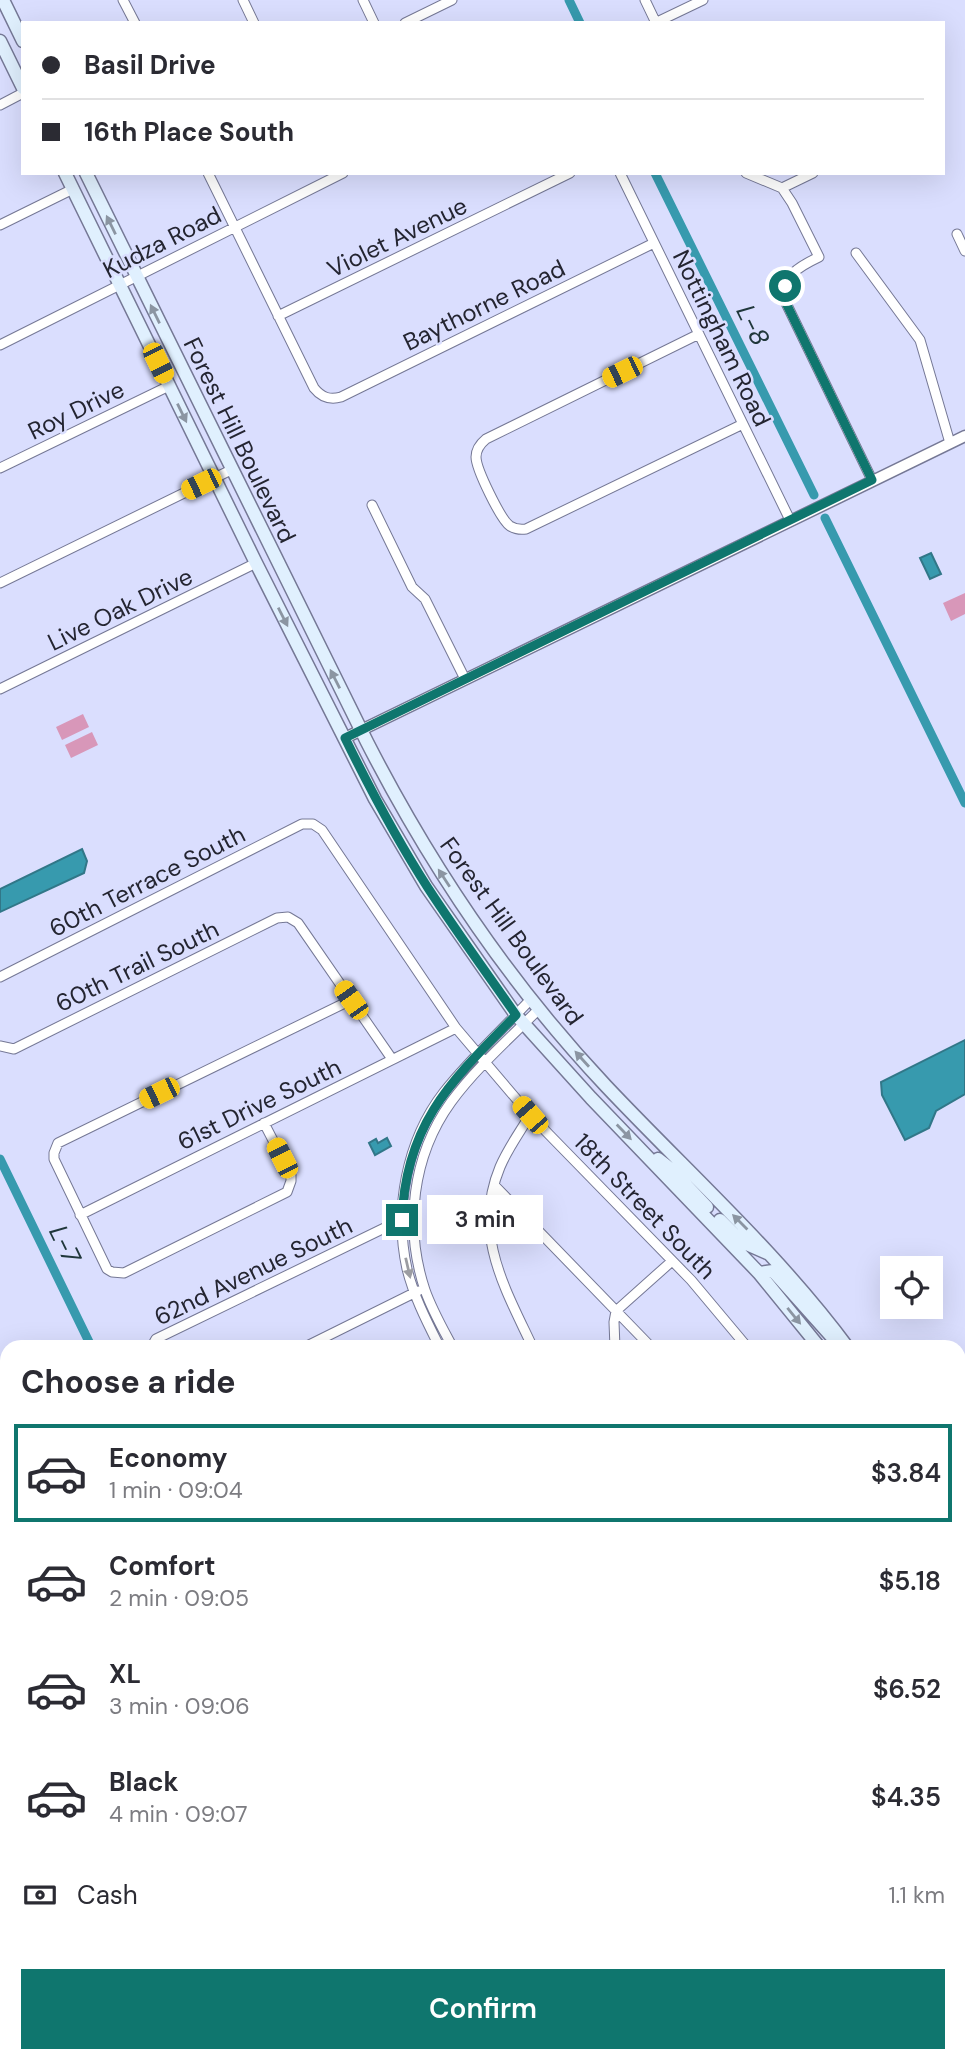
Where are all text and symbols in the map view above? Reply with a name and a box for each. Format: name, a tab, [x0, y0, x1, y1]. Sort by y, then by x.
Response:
text: Basil Drive	[84, 48, 216, 82]
text: 16th Place South	[84, 115, 294, 149]
street label: Violet Avenue	[322, 190, 472, 284]
street label: Kudza Road	[98, 199, 226, 285]
one-way arrow	[106, 215, 117, 235]
street label: Nottingham Road	[666, 245, 778, 431]
street label: Baythorne Road	[398, 252, 570, 358]
route start	[769, 270, 801, 302]
water label: L-8	[729, 299, 777, 351]
one-way arrow	[149, 304, 161, 324]
street label: Forest Hill Boulevard	[177, 332, 303, 548]
car	[140, 340, 177, 386]
car	[599, 353, 646, 391]
street label: Roy Drive	[23, 373, 129, 447]
one-way arrow	[177, 403, 188, 423]
car	[178, 465, 225, 503]
street label: Live Oak Drive	[42, 561, 198, 657]
one-way arrow	[278, 607, 289, 627]
one-way arrow	[330, 669, 341, 689]
street label: 60th Terrace South	[44, 818, 250, 944]
street label: Forest Hill Boulevard	[433, 831, 591, 1031]
one-way arrow	[438, 868, 451, 888]
street label: 60th Trail South	[50, 913, 224, 1019]
car	[331, 977, 372, 1023]
one-way arrow	[574, 1050, 590, 1068]
street label: 61st Drive South	[172, 1051, 346, 1157]
car	[136, 1074, 183, 1112]
car	[509, 1092, 552, 1138]
one-way arrow	[615, 1123, 631, 1140]
street label: 18th Street South	[567, 1126, 723, 1286]
car	[264, 1135, 301, 1181]
callout: 3 min	[426, 1196, 542, 1244]
route end	[386, 1204, 418, 1236]
text: 3 min	[455, 1204, 515, 1234]
street label: 62nd Avenue South	[149, 1210, 357, 1332]
one-way arrow	[732, 1215, 749, 1231]
water label: L-7	[41, 1219, 89, 1270]
map controls	[880, 1256, 943, 1319]
button: locate	[880, 1256, 943, 1319]
one-way arrow	[402, 1257, 413, 1279]
one-way arrow	[787, 1307, 802, 1325]
text: Choose a ride	[21, 1361, 236, 1403]
text: Economy	[109, 1441, 227, 1475]
icon: car	[25, 1442, 88, 1505]
text: $3.84	[871, 1456, 941, 1490]
text: 1 min · 09:04	[109, 1475, 243, 1505]
text: Comfort	[109, 1549, 215, 1583]
icon: car	[25, 1550, 88, 1613]
text: $5.18	[879, 1564, 941, 1598]
text: 2 min · 09:05	[109, 1583, 249, 1613]
text: XL	[109, 1657, 141, 1691]
icon: car	[25, 1658, 88, 1721]
text: $6.52	[873, 1672, 941, 1706]
text: 3 min · 09:06	[109, 1691, 250, 1721]
text: Black	[109, 1765, 179, 1799]
icon: car	[25, 1766, 88, 1829]
text: $4.35	[871, 1780, 941, 1814]
text: 4 min · 09:07	[109, 1799, 248, 1829]
icon: cash	[21, 1876, 59, 1914]
text: Cash	[77, 1878, 138, 1912]
text: 1.1 km	[888, 1880, 945, 1910]
button: Confirm	[21, 1969, 945, 2049]

